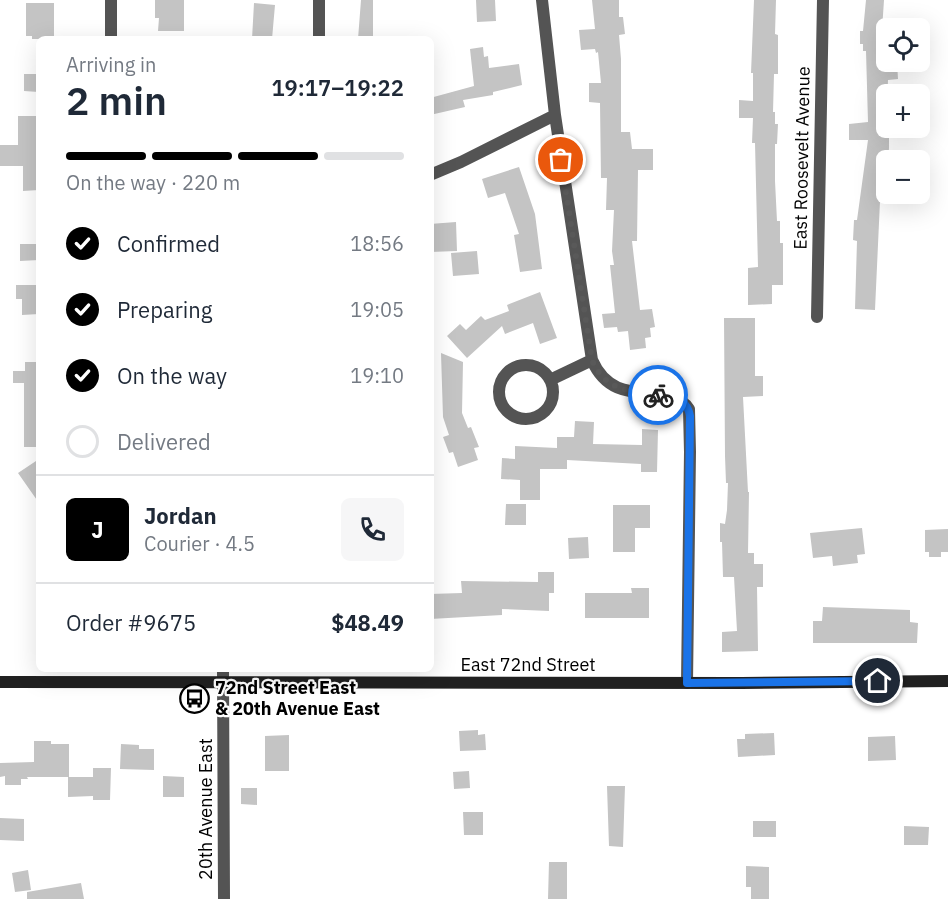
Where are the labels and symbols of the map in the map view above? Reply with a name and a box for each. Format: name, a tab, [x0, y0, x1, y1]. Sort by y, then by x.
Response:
street label: East Roosevelt Avenue	[788, 66, 815, 250]
pin	[535, 134, 586, 185]
courier	[628, 365, 688, 425]
street label: East 72nd Street	[460, 653, 596, 676]
pin	[852, 655, 903, 706]
place label: 72nd Street East & 20th Avenue East	[215, 676, 380, 720]
bus stop icon: 72nd Street East & 20th Avenue East	[178, 682, 210, 714]
street label: 20th Avenue East	[194, 738, 217, 880]

